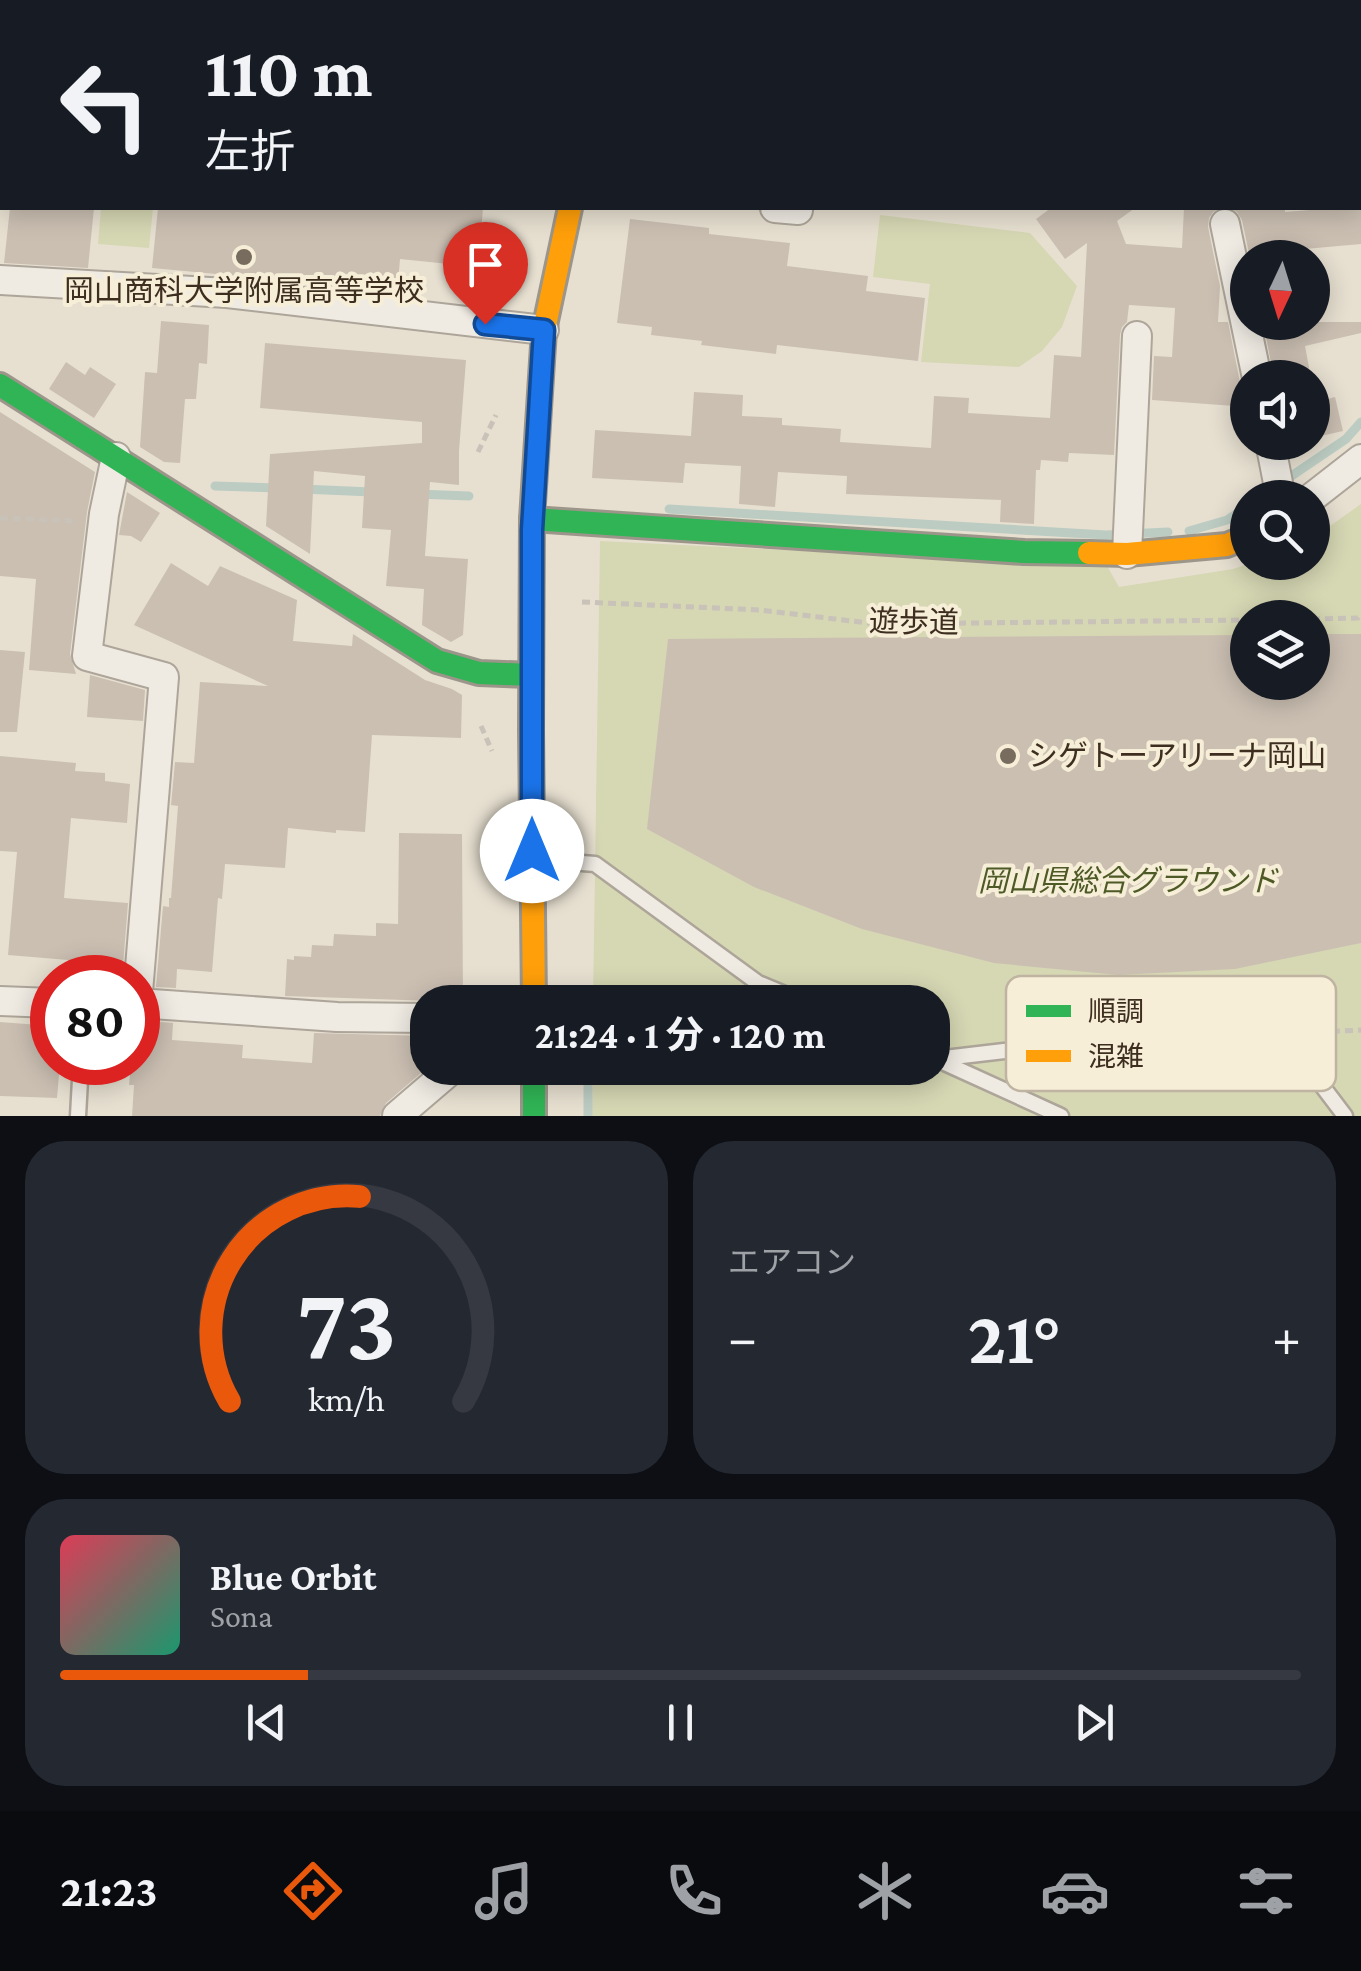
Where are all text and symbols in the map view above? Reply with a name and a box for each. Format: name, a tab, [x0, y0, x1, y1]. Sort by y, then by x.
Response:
text: 110 m	[205, 33, 373, 111]
icon: left	[40, 40, 170, 170]
text: 左折	[205, 127, 295, 177]
pin	[443, 222, 528, 325]
icon: arrive	[458, 237, 513, 292]
north arrow	[1230, 240, 1330, 340]
map controls	[1230, 240, 1330, 700]
marker: 岡山商科大学附属高等学校	[233, 246, 255, 268]
place label: 岡山商科大学附属高等学校	[64, 274, 424, 307]
button: sound	[1230, 360, 1330, 460]
button: search	[1230, 480, 1330, 580]
button: layers	[1230, 600, 1330, 700]
street label: 遊歩道	[869, 604, 959, 639]
place label: シゲトーアリーナ岡山	[1028, 739, 1327, 772]
marker: シゲトーアリーナ岡山	[997, 745, 1019, 767]
position arrow	[480, 799, 584, 903]
park label: 岡山県総合グラウンド	[978, 864, 1279, 897]
speed limit sign: 80	[30, 955, 160, 1085]
legend	[1006, 976, 1336, 1091]
text: 順調	[1088, 996, 1144, 1027]
text: 21:24 · 1 分 · 120 m	[534, 1014, 826, 1056]
text: 混雑	[1088, 1041, 1144, 1072]
text: エアコン	[728, 1244, 856, 1280]
text: 73	[296, 1266, 397, 1381]
text: 21°	[968, 1296, 1061, 1379]
text: −	[728, 1307, 757, 1368]
text: +	[1272, 1307, 1301, 1368]
text: km/h	[308, 1379, 385, 1419]
text: Blue Orbit	[210, 1556, 377, 1598]
text: Sona	[210, 1598, 273, 1634]
icon: previous	[239, 1695, 294, 1750]
icon: pause	[653, 1695, 708, 1750]
icon: next	[1067, 1695, 1122, 1750]
icon: directions	[278, 1856, 348, 1926]
icon: music	[469, 1856, 539, 1926]
icon: phone	[659, 1856, 729, 1926]
icon: climate	[850, 1856, 920, 1926]
icon: car	[1040, 1856, 1110, 1926]
icon: filters	[1231, 1856, 1301, 1926]
text: 21:23	[60, 1866, 157, 1916]

